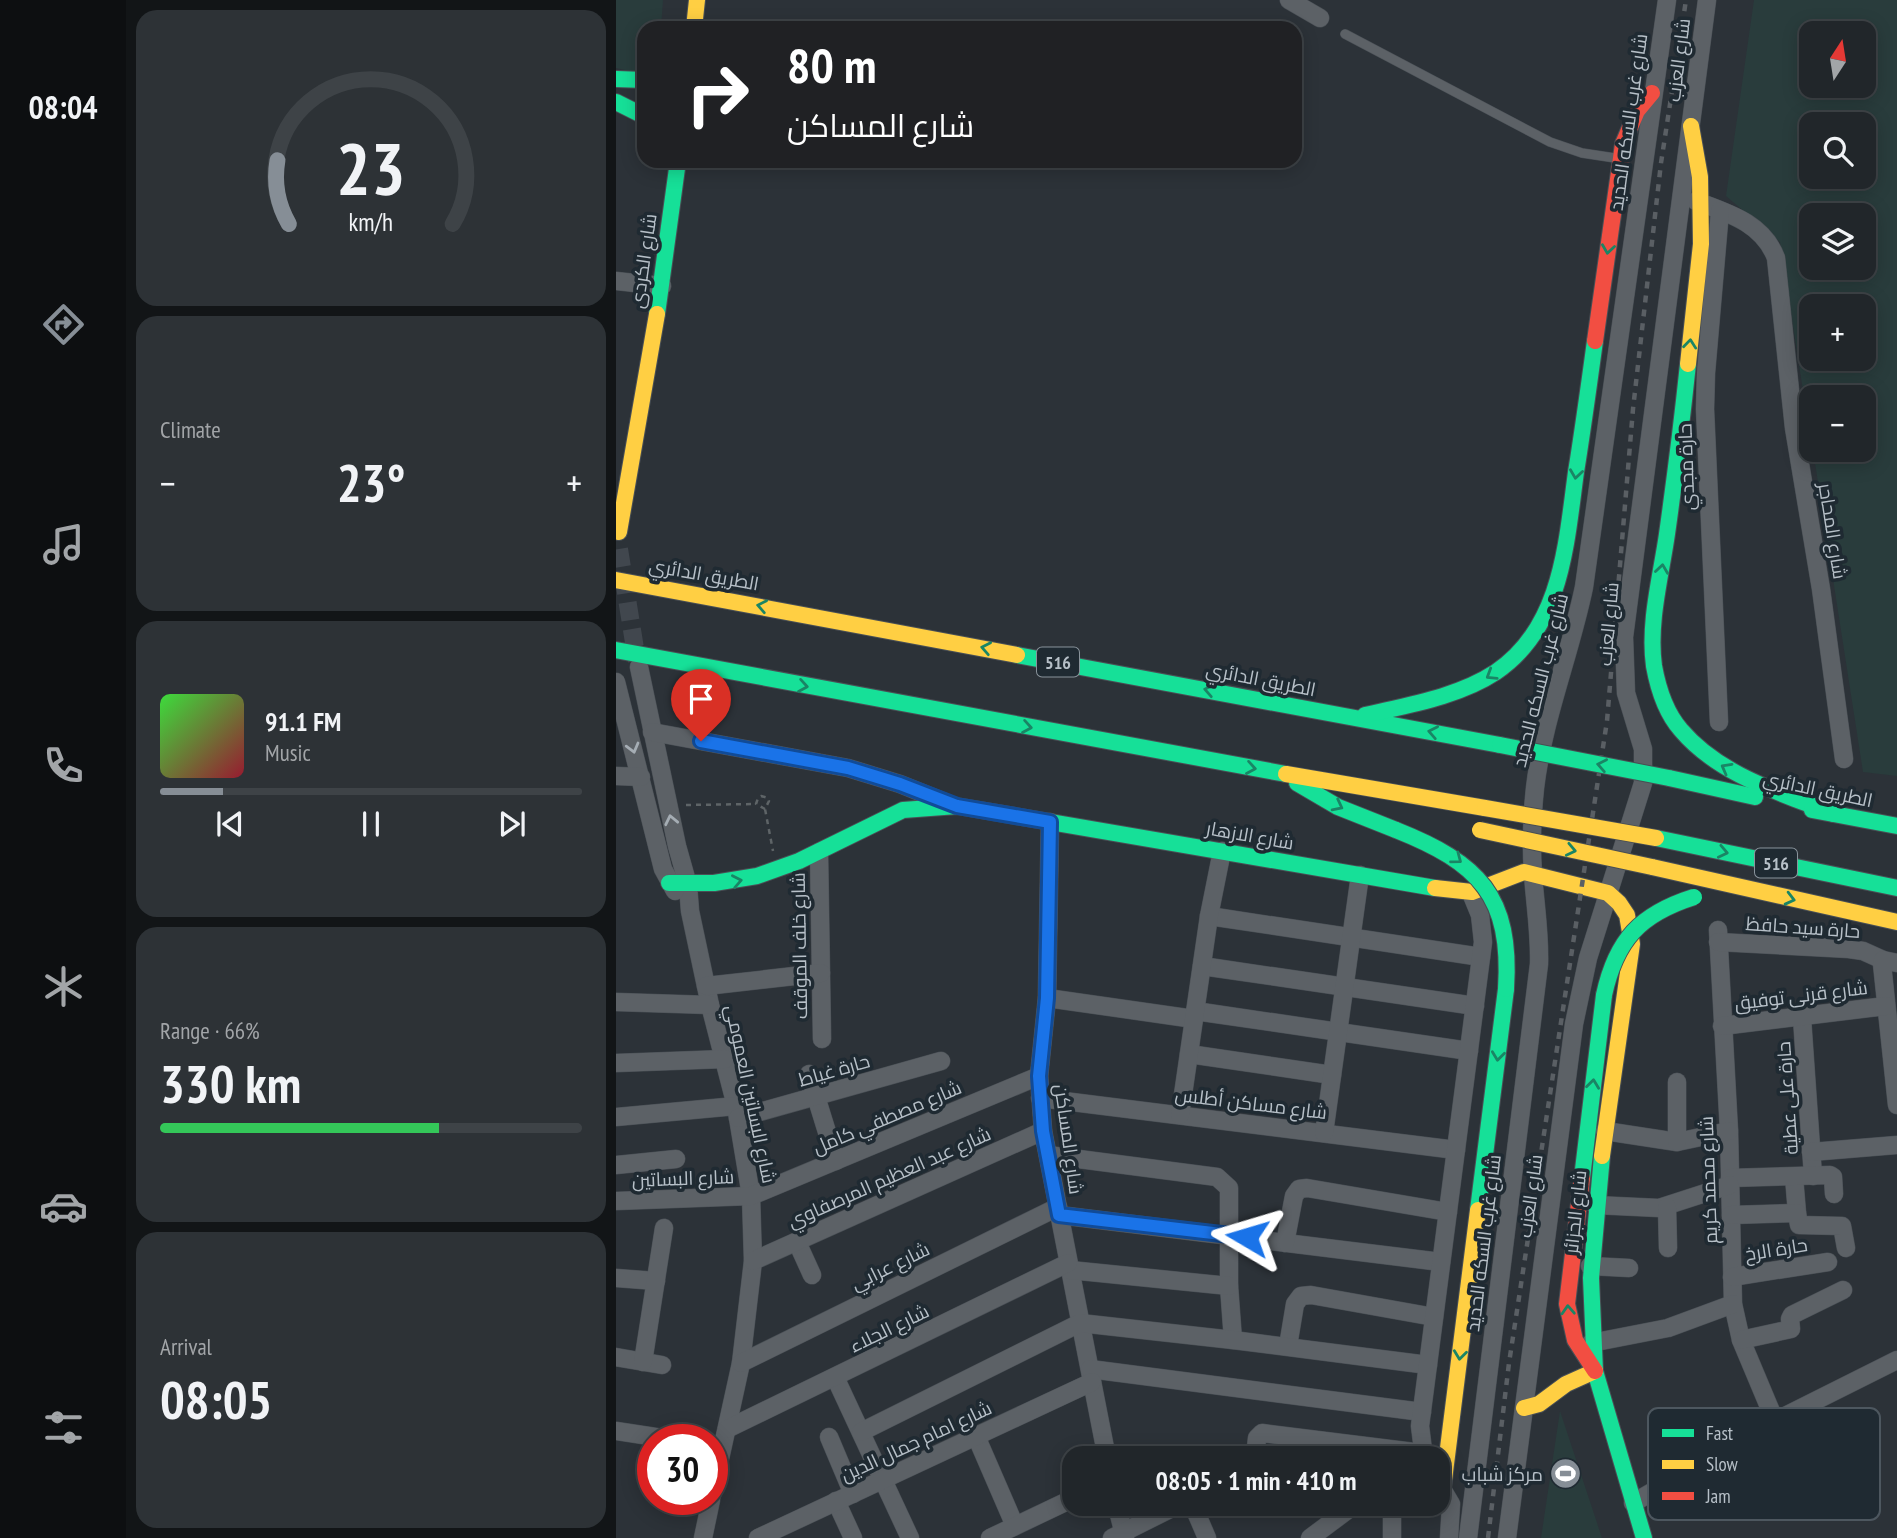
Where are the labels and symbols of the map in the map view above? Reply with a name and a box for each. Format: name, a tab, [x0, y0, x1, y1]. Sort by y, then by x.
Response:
street label: شارع العزب	[1661, 17, 1697, 103]
north arrow	[1799, 21, 1876, 98]
street label: شارع غرب السكه الحديد	[1604, 32, 1654, 212]
street label: شارع الكردى	[624, 212, 664, 310]
one-way arrow	[1600, 243, 1615, 255]
one-way arrow	[1683, 338, 1698, 349]
street label: حارة مجدي	[1672, 423, 1703, 511]
one-way arrow	[1569, 468, 1584, 480]
street label: شارع المحاجر	[1811, 480, 1852, 581]
street label: الطريق الدائري	[647, 553, 761, 598]
one-way arrow	[1654, 563, 1669, 575]
street label: شارع العزب	[1592, 581, 1626, 667]
street label: شارع غرب السكه الحديد	[1507, 591, 1575, 770]
one-way arrow	[756, 599, 768, 614]
one-way arrow	[980, 641, 992, 656]
road number: 516	[1037, 648, 1079, 676]
street label: الطريق الدائري	[1204, 657, 1318, 704]
one-way arrow	[1486, 666, 1499, 679]
pin	[671, 669, 731, 741]
one-way arrow	[797, 677, 809, 692]
one-way arrow	[1203, 684, 1215, 699]
one-way arrow	[1021, 718, 1033, 733]
one-way arrow	[1427, 725, 1439, 740]
one-way arrow	[625, 742, 639, 754]
one-way arrow	[1596, 758, 1608, 773]
one-way arrow	[1245, 760, 1257, 775]
one-way arrow	[1721, 763, 1733, 777]
street label: الطريق الدائري	[1760, 766, 1875, 815]
one-way arrow	[1331, 798, 1343, 812]
one-way arrow	[665, 814, 679, 826]
street label: شارع الازهار	[1203, 815, 1296, 857]
one-way arrow	[1565, 841, 1577, 856]
one-way arrow	[1717, 843, 1729, 858]
road number: 516	[1755, 848, 1797, 878]
one-way arrow	[1449, 850, 1462, 863]
street label: شارع خلف الموقف	[786, 872, 814, 1020]
one-way arrow	[731, 874, 743, 889]
one-way arrow	[1784, 891, 1796, 905]
street label: حارة سيد حافظ	[1745, 911, 1861, 943]
street label: شارع قرنى توفيق	[1733, 975, 1869, 1017]
street label: شارع البساتين العمومي	[717, 1003, 782, 1186]
street label: حارة على عطية	[1771, 1041, 1803, 1155]
street label: حارة غياط	[795, 1048, 873, 1092]
one-way arrow	[1490, 1051, 1505, 1062]
street label: شارع مصطفي كامل	[809, 1075, 966, 1162]
one-way arrow	[1586, 1078, 1601, 1090]
street label: شارع المساكن	[1047, 1082, 1089, 1196]
street label: شارع مساكن أطلس	[1173, 1082, 1328, 1126]
street label: شارع محمد كريم	[1694, 1115, 1724, 1244]
street label: شارع عبد العظيم المرصفاوي	[784, 1121, 996, 1235]
street label: شارع غرب السكه الحديد	[1460, 1153, 1508, 1333]
street label: شارع العزب	[1512, 1153, 1550, 1240]
street label: شارع البساتين	[631, 1164, 735, 1194]
street label: شارع الجزائر	[1559, 1169, 1593, 1256]
position arrow	[1210, 1200, 1284, 1274]
street label: حارة الرخ	[1743, 1232, 1809, 1268]
street label: شارع عرابي	[847, 1237, 935, 1298]
street label: شارع الجلاء	[845, 1298, 934, 1359]
one-way arrow	[1561, 1304, 1576, 1315]
one-way arrow	[1453, 1349, 1468, 1361]
street label: شارع امام جمال الدين	[837, 1395, 996, 1488]
legend	[1648, 1408, 1880, 1520]
text: Fast	[1706, 1421, 1734, 1445]
speed limit sign: 30	[637, 1424, 728, 1515]
text: Slow	[1706, 1452, 1739, 1476]
sports icon: مركز شباب	[1549, 1457, 1583, 1491]
place label: مركز شباب	[1462, 1462, 1543, 1486]
text: Jam	[1705, 1484, 1731, 1508]

